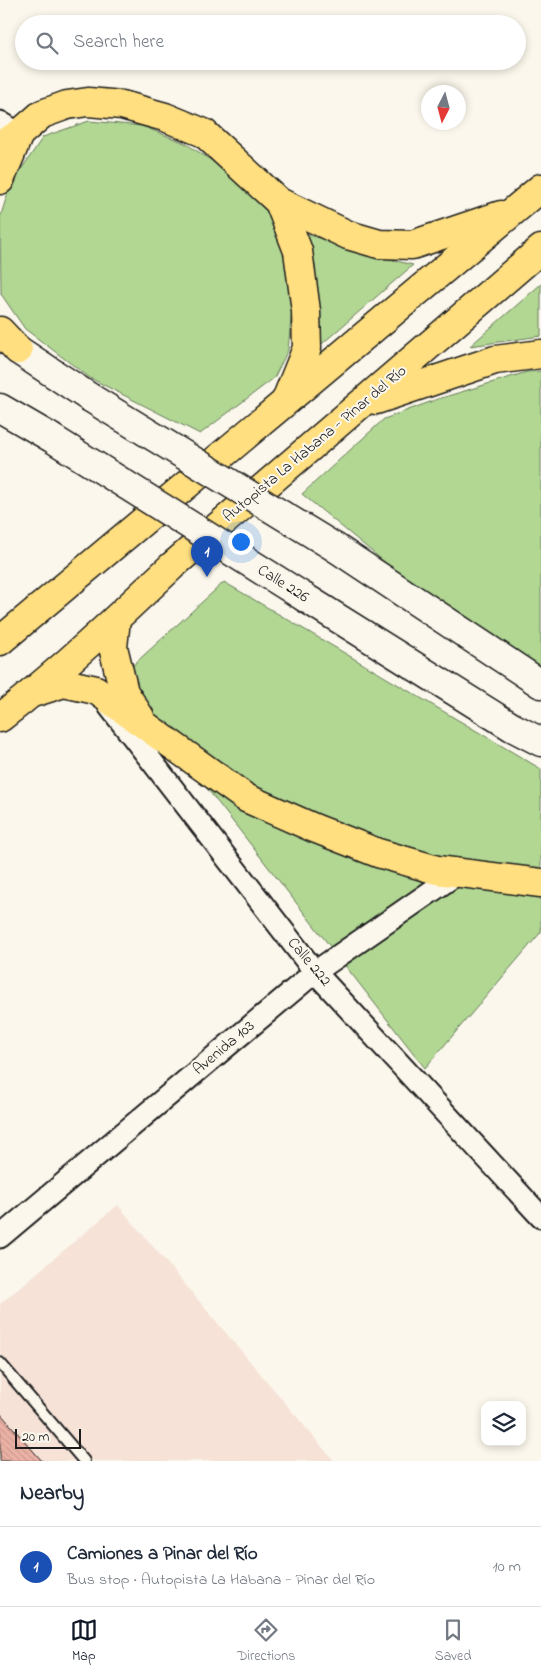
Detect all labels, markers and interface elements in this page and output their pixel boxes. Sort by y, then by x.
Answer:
search box [15,15,526,70]
icon: search [33,29,61,57]
text: Search here [73,29,164,56]
north arrow [421,85,466,130]
street label: Autopista La Habana - Pinar del Río [218,360,412,528]
your location [228,529,254,555]
pin: 1 [191,536,223,577]
street label: Calle 226 [253,559,313,609]
street label: Calle 222 [281,932,337,992]
street label: Avenida 103 [188,1015,260,1081]
map controls [481,1401,526,1446]
button: layers [481,1401,526,1446]
scale bar [15,1426,81,1449]
text: 20 m [22,1427,49,1448]
text: Nearby [20,1479,84,1509]
text: Camiones a Pinar del Río [67,1541,258,1568]
text: 1 [33,1555,39,1579]
text: 10 m [493,1555,521,1579]
text: Bus stop · Autopista La Habana - Pinar del Río [67,1568,375,1592]
tab: Map [70,1616,98,1667]
tab: Directions [237,1616,295,1667]
tab: Saved [435,1616,471,1667]

